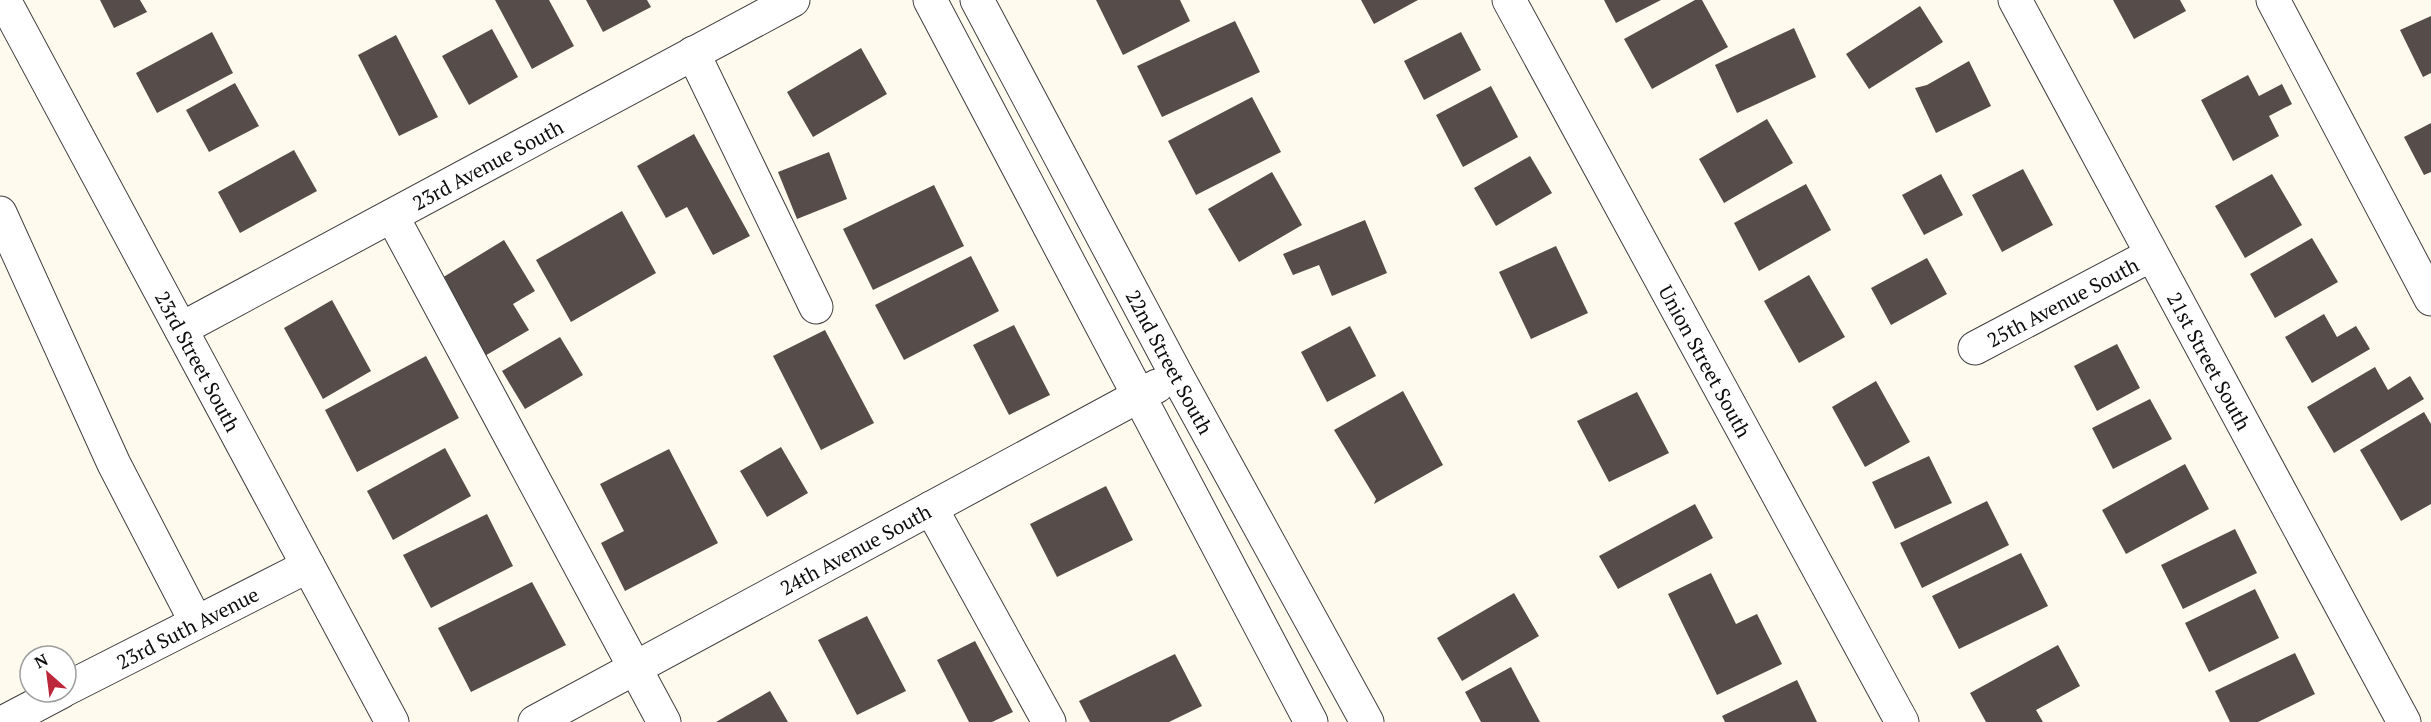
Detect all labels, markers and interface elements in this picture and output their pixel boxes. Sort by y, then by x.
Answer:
street label: 23rd Avenue South [407,113,568,216]
street label: 25th Avenue South [1982,250,2143,353]
street label: Union Street South [1653,280,1758,442]
street label: 22nd Street South [1120,285,1220,439]
street label: 23rd Street South [149,286,247,436]
street label: 21st Street South [2161,287,2258,435]
street label: 24th Avenue South [775,497,936,601]
street label: 23rd Suth Avenue [111,580,263,675]
north arrow [18,644,78,704]
text: N [30,648,51,673]

